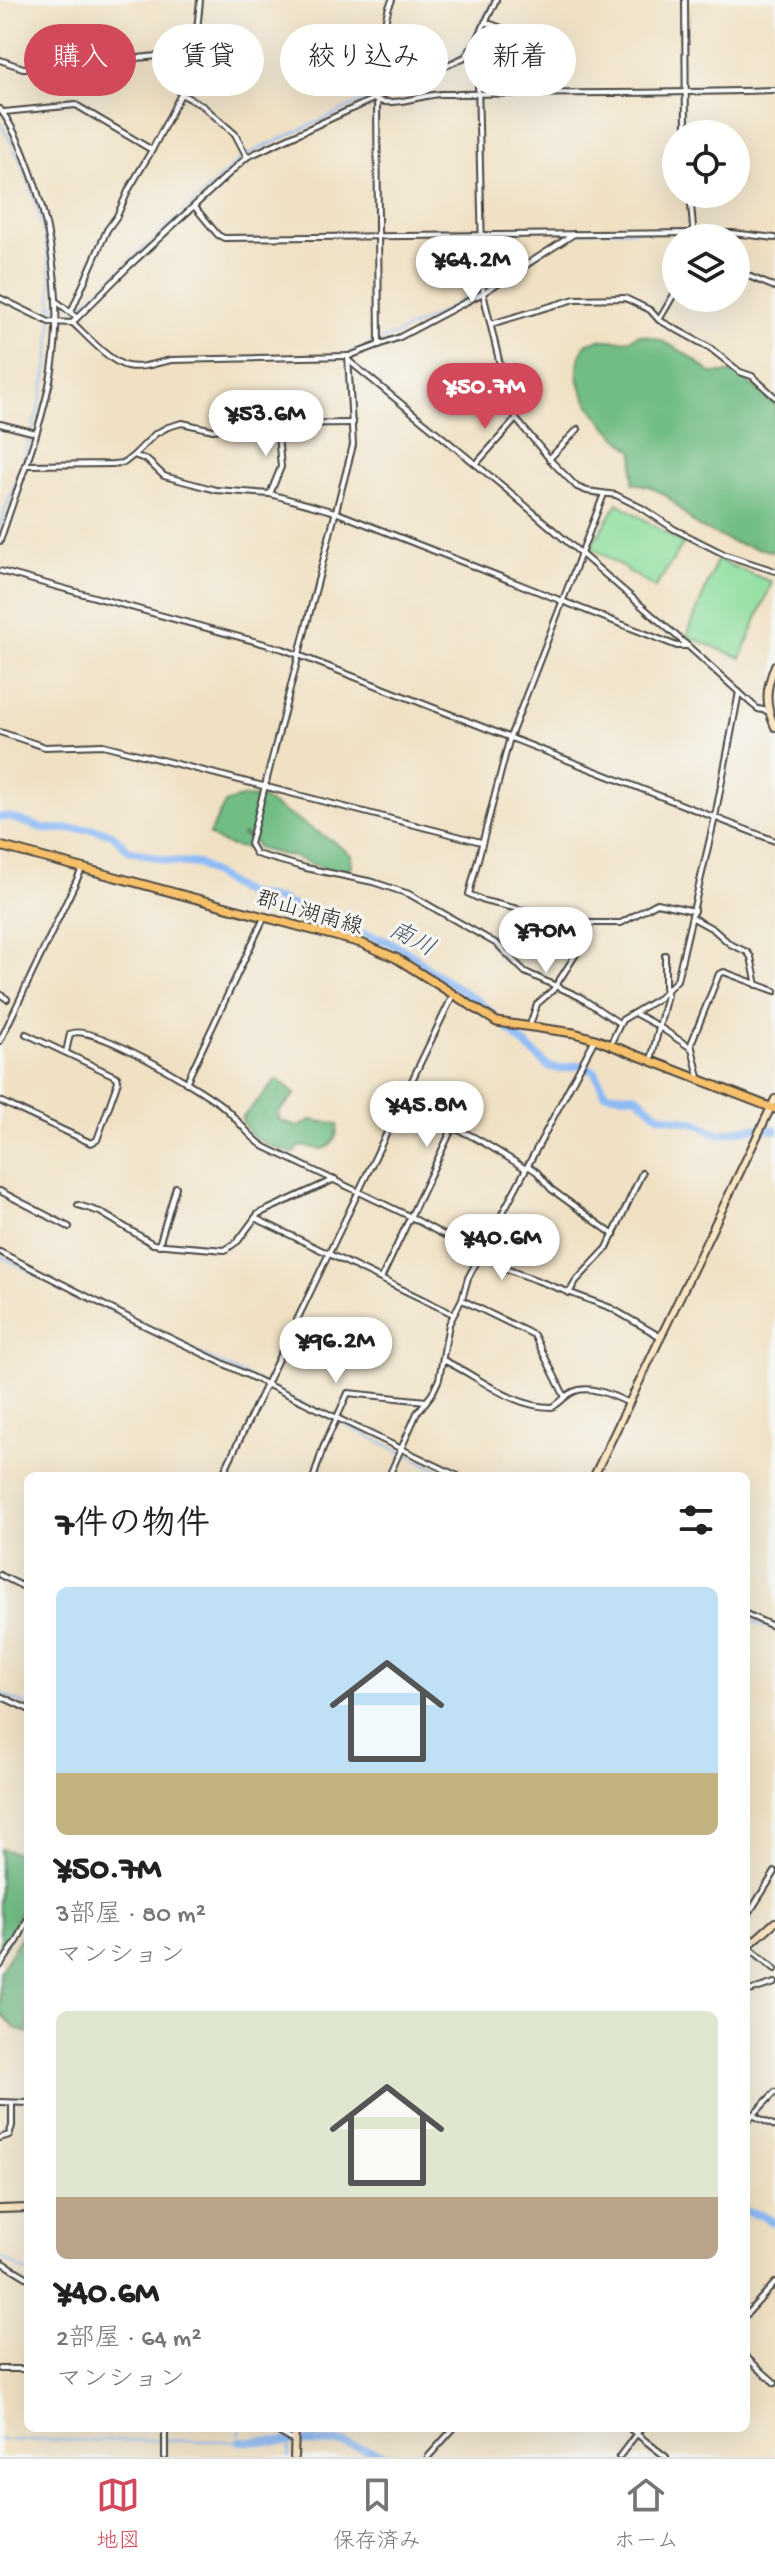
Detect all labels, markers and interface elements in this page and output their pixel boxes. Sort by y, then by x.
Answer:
chip: 購入 [24,24,136,96]
chip: 賃貸 [152,24,264,96]
chip: 絞り込み [280,24,448,96]
chip: 新着 [464,24,576,96]
map controls [662,120,750,312]
button: locate [662,120,750,208]
button: layers [662,224,750,312]
pin: ¥64.2M [407,236,537,304]
text: ¥64.2M [434,246,510,277]
pin: ¥50.7M [420,363,550,431]
text: ¥50.7M [445,373,525,404]
pin: ¥53.6M [201,390,331,458]
text: ¥53.6M [227,400,305,431]
street label: 郡山湖南線 [252,886,366,943]
pin: ¥70M [499,907,593,975]
water label: 南川 [383,916,440,965]
text: ¥70M [517,917,575,948]
pin: ¥45.8M [362,1081,492,1149]
text: ¥45.8M [388,1091,466,1122]
pin: ¥40.6M [437,1214,567,1282]
text: ¥40.6M [463,1224,541,1255]
pin: ¥96.2M [271,1317,401,1385]
text: ¥96.2M [297,1327,375,1358]
icon: filters [674,1498,718,1542]
text: 7件の物件 [56,1507,210,1547]
icon: home [315,1639,459,1783]
text: ¥50.7M [56,1851,161,1891]
text: 3部屋 · 80 m² [56,1901,206,1932]
text: マンション [56,1942,185,1973]
icon: home [315,2063,459,2207]
text: ¥40.6M [56,2275,159,2315]
text: 2部屋 · 64 m² [56,2325,202,2356]
text: マンション [56,2366,185,2397]
tab: 地図 [96,2473,140,2556]
tab: 保存済み [333,2473,421,2556]
tab: ホーム [614,2473,679,2556]

